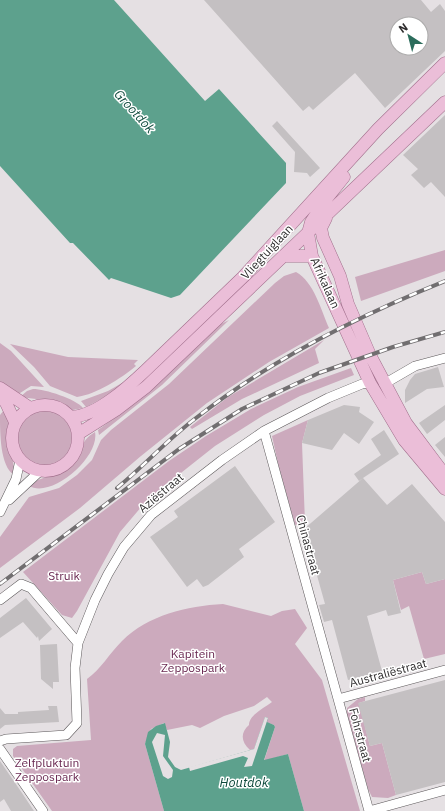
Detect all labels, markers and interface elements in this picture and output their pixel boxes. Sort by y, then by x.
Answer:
north arrow [389,16,429,56]
text: N [396,20,410,36]
water label: Grootdok [111,86,159,137]
street label: Vliegtuiglaan [237,221,296,282]
street label: Afrikalaan [308,255,343,311]
street label: Aziëstraat [135,469,186,516]
street label: Chinastraat [293,513,324,577]
park label: Struik [48,568,81,583]
park label: Kapitein Zeppospark [161,646,226,675]
street label: Australiëstraat [348,655,428,690]
street label: Fohrstraat [346,706,375,764]
park label: Zelfpluktuin Zeppospark [15,755,80,784]
water label: Houtdok [220,774,269,791]

